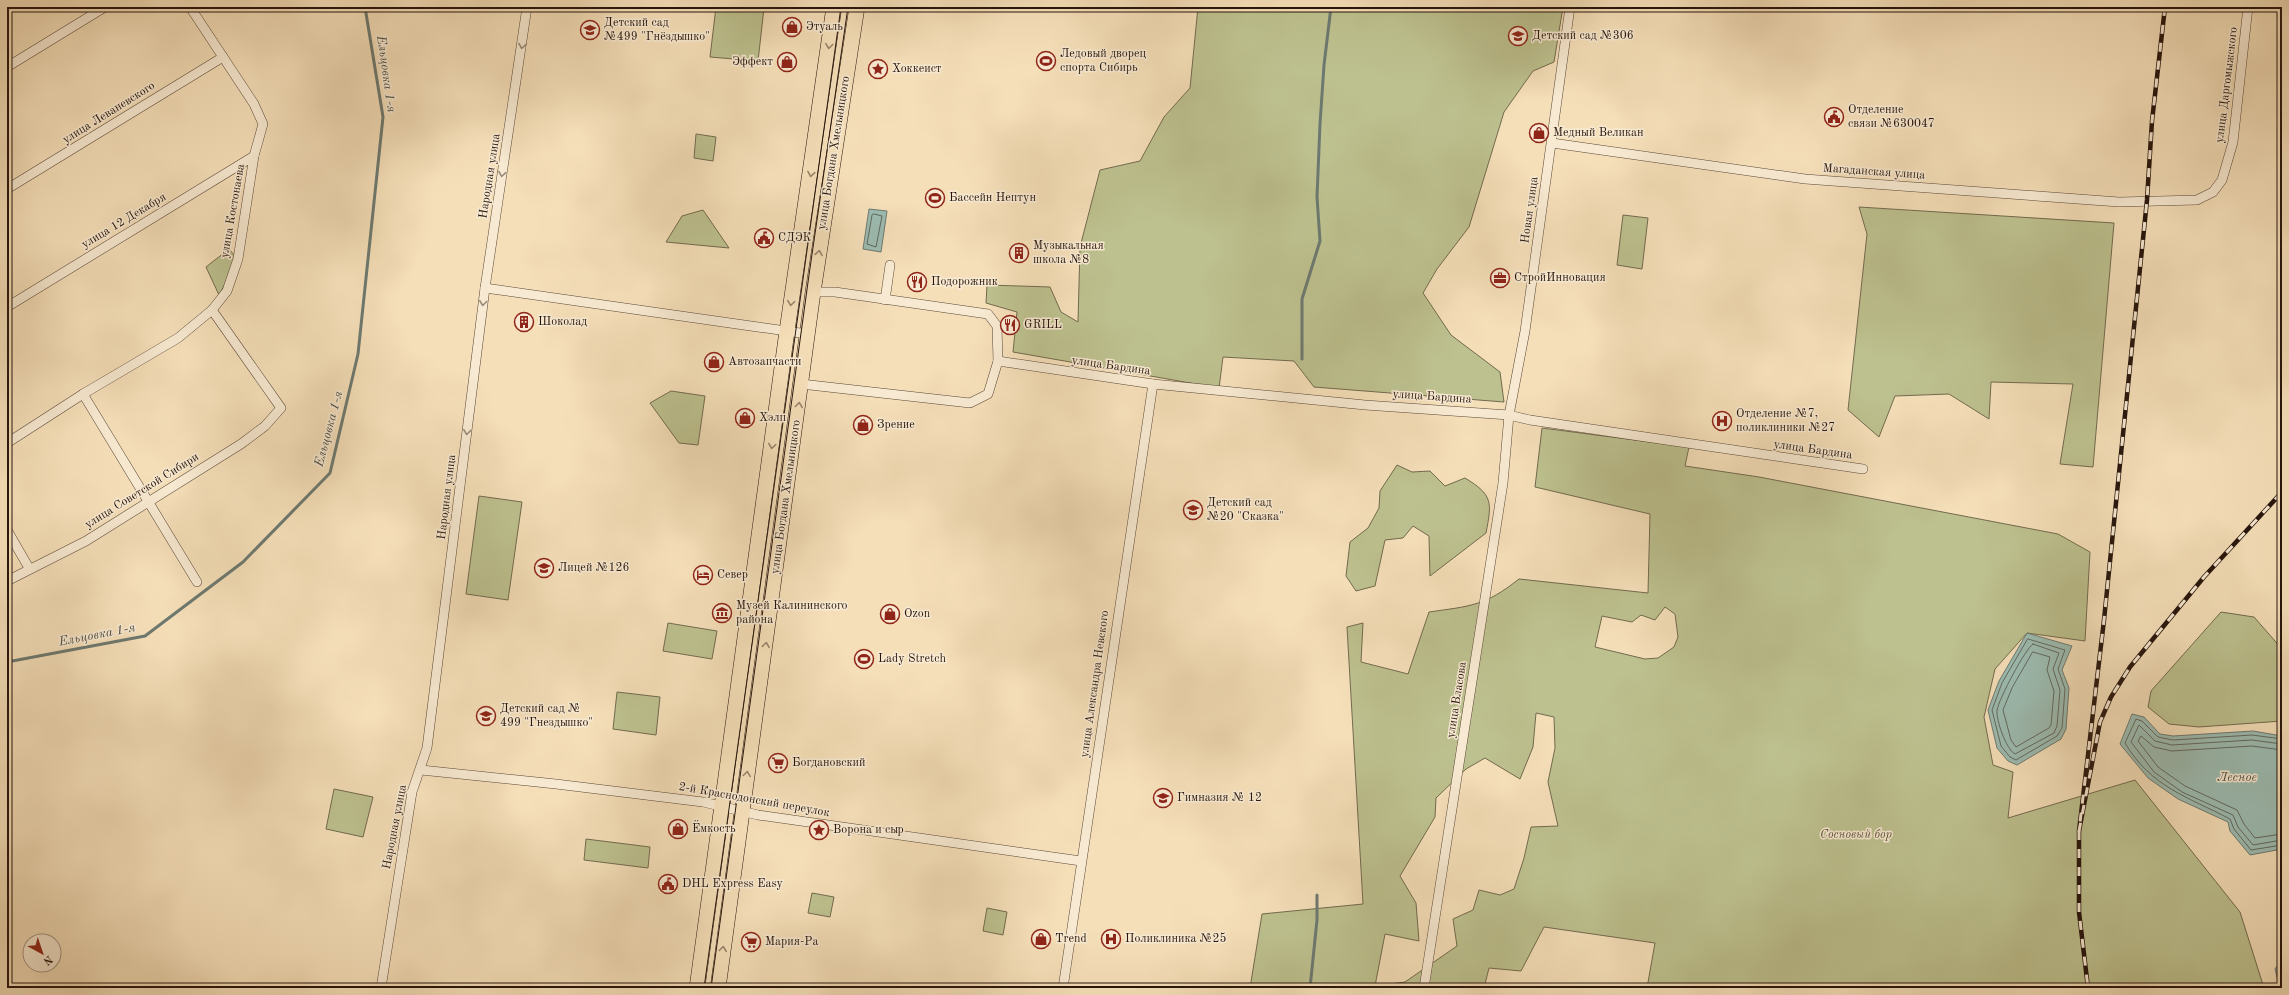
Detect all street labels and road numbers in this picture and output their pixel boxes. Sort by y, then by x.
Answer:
street label: улица Даргомыжского [2214,26,2240,144]
street label: улица Богдана Хмельницкого [816,75,852,231]
street label: улица Леваневского [61,80,157,146]
street label: Народная улица [477,133,503,219]
street label: Магаданская улица [1822,162,1926,182]
street label: улица Костонаева [219,163,247,259]
street label: Новая улица [1519,176,1541,244]
street label: улица 12 Декабря [80,191,168,251]
street label: улица Бардина [1071,355,1151,377]
street label: улица Бардина [1392,388,1472,406]
street label: улица Богдана Хмельницкого [769,419,803,575]
street label: улица Бардина [1773,439,1853,461]
street label: улица Советской Сибири [83,451,201,531]
street label: Народная улица [436,454,458,540]
street label: улица Александра Невского [1079,610,1111,758]
street label: улица Власова [1445,661,1469,739]
street label: 2-й Краснодонский переулок [678,781,830,819]
street label: Народная улица [381,784,409,870]

